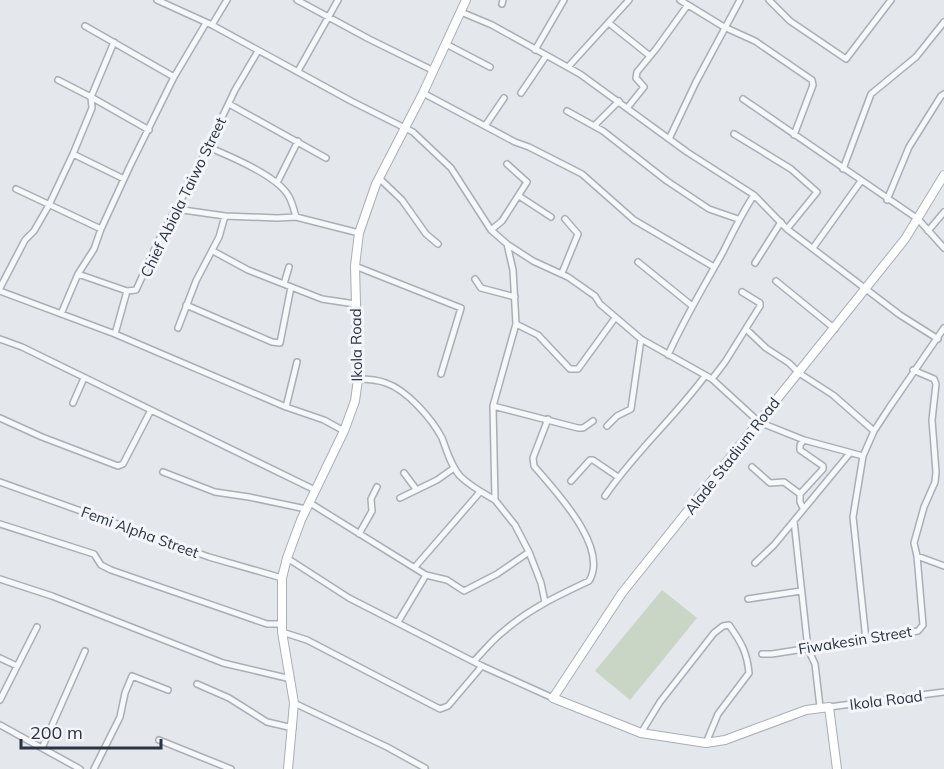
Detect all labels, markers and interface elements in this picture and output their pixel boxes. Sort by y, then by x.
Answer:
street label: Chief Abiola Taiwo Street [136,114,230,280]
street label: Ikola Road [346,308,366,382]
street label: Alade Stadium Road [680,394,784,518]
street label: Femi Alpha Street [79,502,201,562]
street label: Fiwakesin Street [797,622,913,658]
street label: Ikola Road [848,686,924,714]
scale bar [21,712,160,750]
text: 200 m [30,721,83,744]

